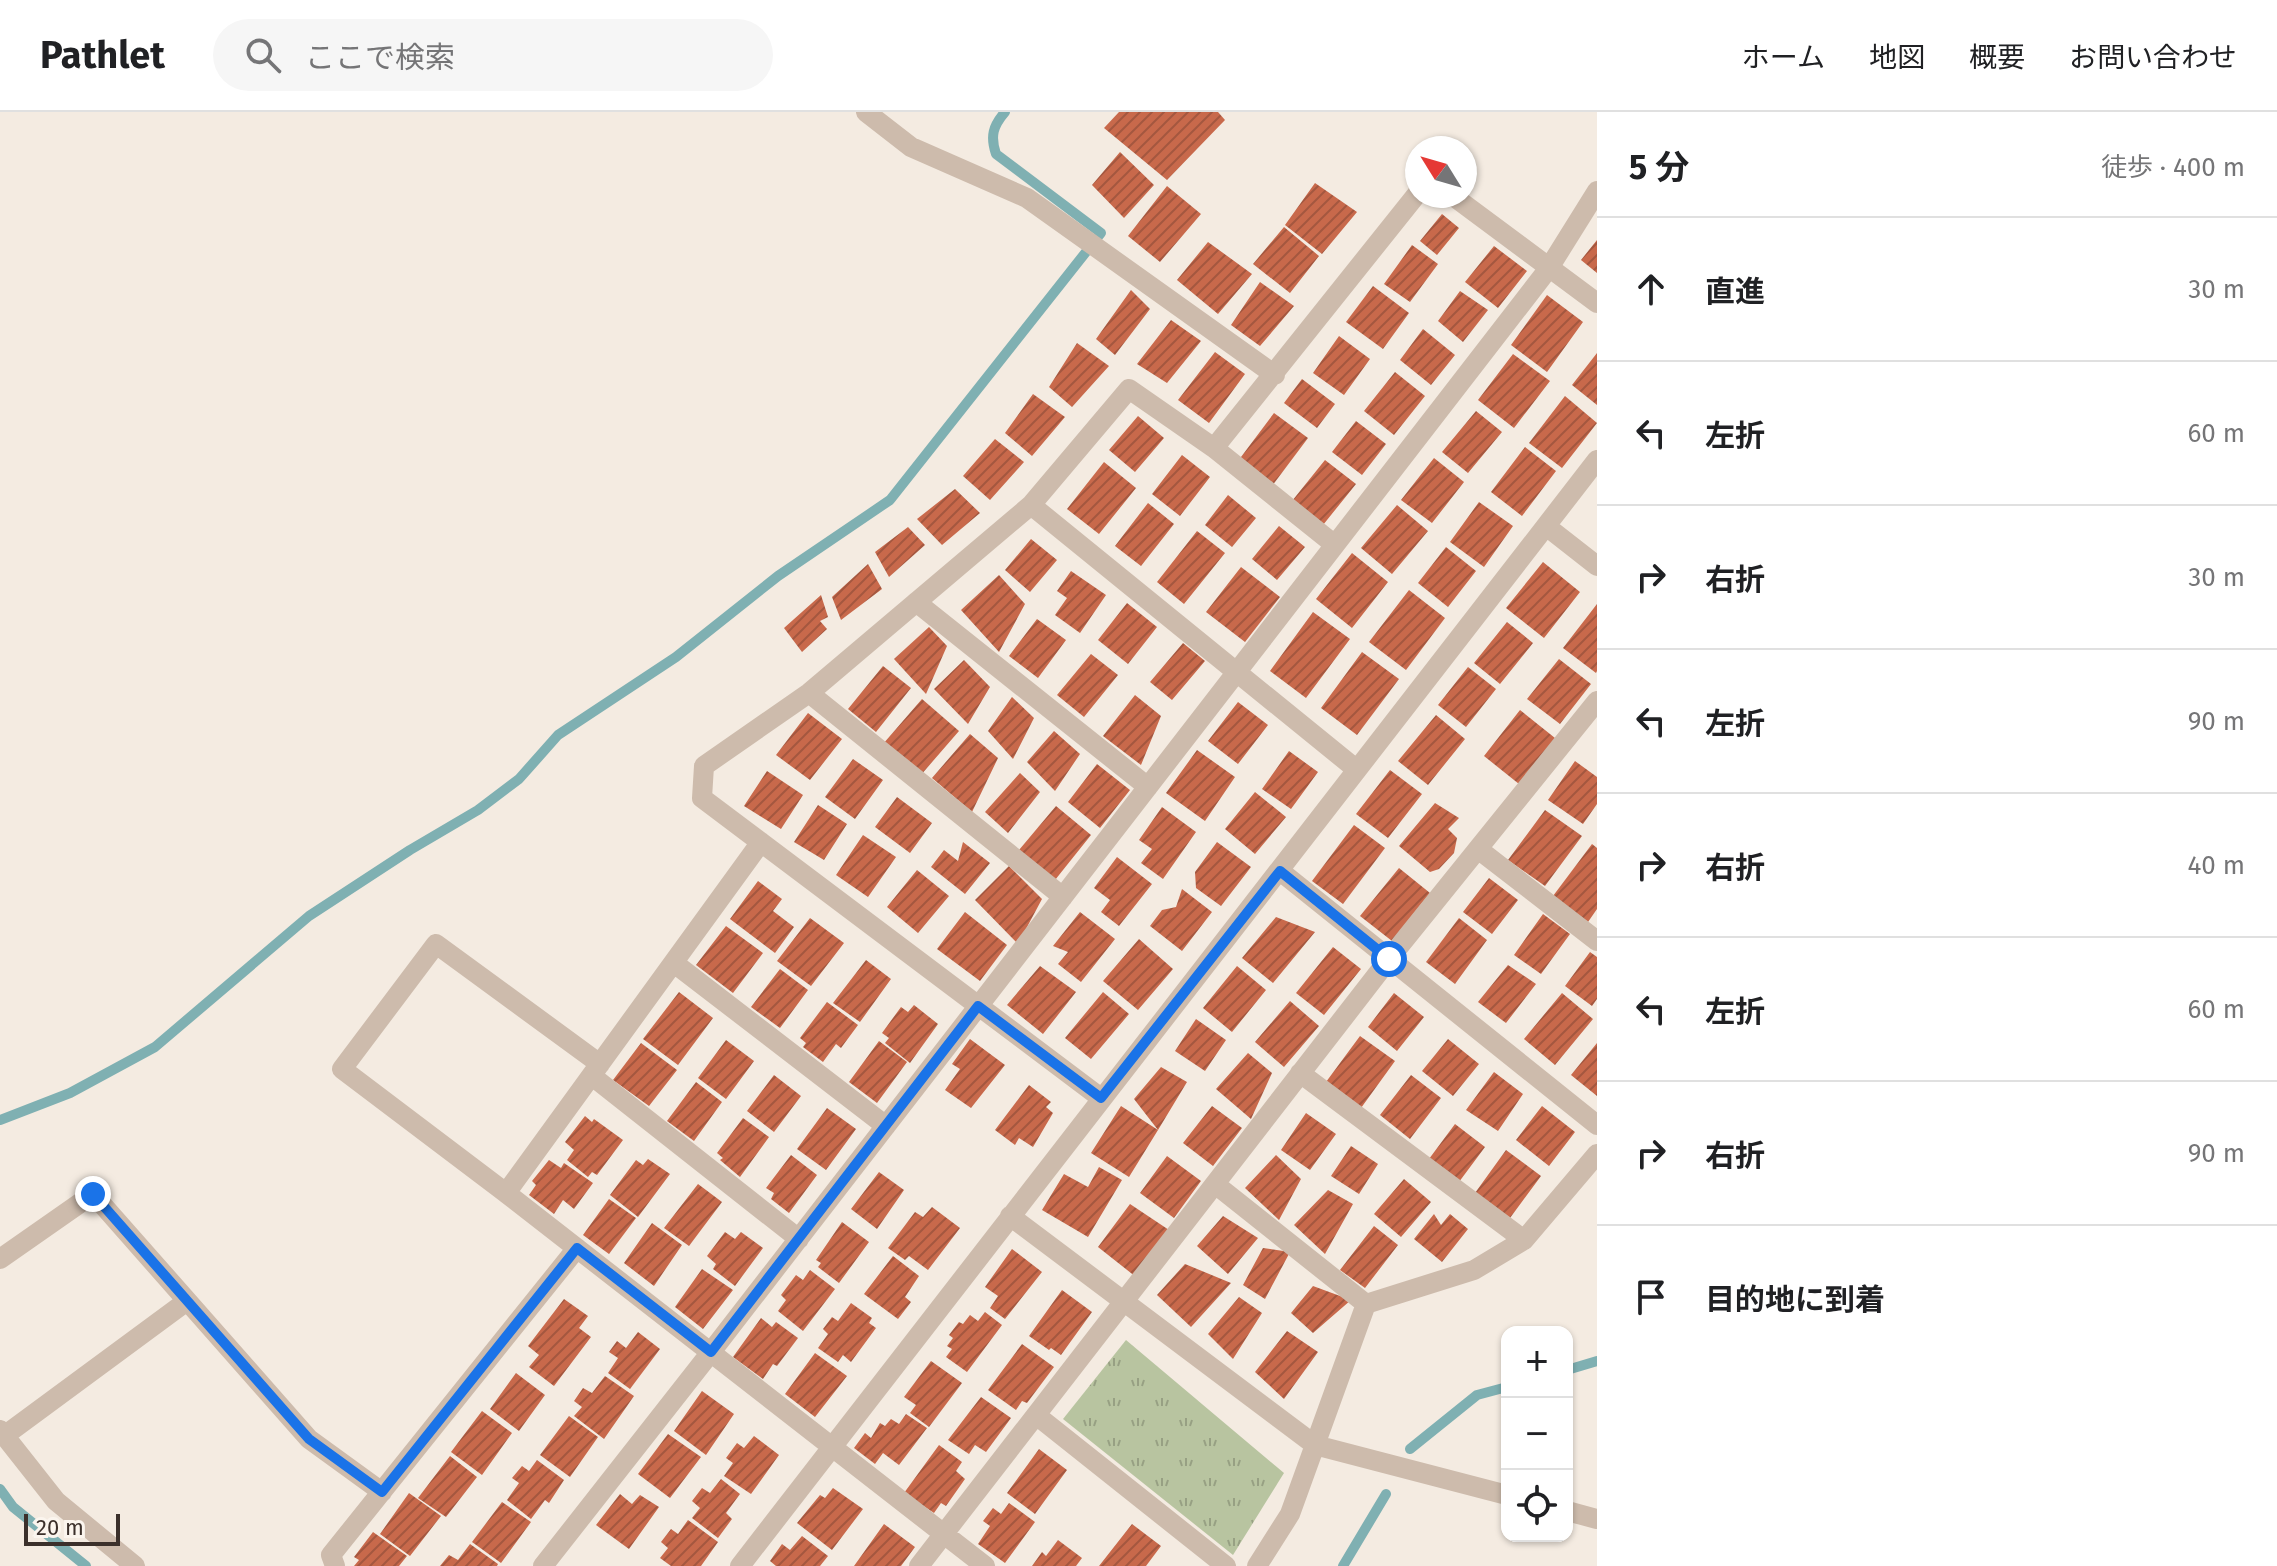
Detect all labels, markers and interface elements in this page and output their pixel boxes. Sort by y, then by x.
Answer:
search box [213,19,773,91]
text: Pathlet [40,32,165,78]
icon: search [241,33,285,77]
text: ここで検索 [305,40,455,76]
text: ホーム [1742,41,1825,74]
text: 地図 [1869,41,1925,74]
text: 概要 [1969,41,2025,74]
text: お問い合わせ [2069,41,2237,74]
north arrow [1405,136,1477,208]
text: 5 分 [1629,147,1689,188]
text: 徒歩 · 400 m [2101,152,2245,183]
icon: ahead [1629,267,1673,311]
text: 直進 [1705,274,1765,310]
text: 30 m [2188,274,2245,305]
icon: left [1629,411,1673,455]
text: 左折 [1705,418,1765,454]
text: 60 m [2187,418,2245,449]
icon: right [1629,555,1673,599]
text: 右折 [1705,562,1765,598]
text: 30 m [2188,562,2245,593]
icon: left [1629,699,1673,743]
text: 左折 [1705,706,1765,742]
text: 90 m [2188,706,2245,737]
icon: right [1629,843,1673,887]
text: 右折 [1705,850,1765,886]
text: 40 m [2187,850,2245,881]
route start [1371,941,1407,977]
icon: left [1629,987,1673,1031]
text: 左折 [1705,994,1765,1030]
text: 60 m [2187,994,2245,1025]
icon: right [1629,1131,1673,1175]
text: 右折 [1705,1138,1765,1174]
text: 90 m [2188,1138,2245,1169]
route end [75,1176,111,1212]
icon: arrive [1629,1275,1673,1319]
text: 目的地に到着 [1705,1282,1885,1318]
map controls [1501,1326,1573,1542]
button: + [1501,1326,1573,1398]
button: − [1501,1398,1573,1470]
button: locate [1501,1470,1573,1542]
scale bar [24,1510,120,1546]
text: 20 m [36,1514,84,1541]

